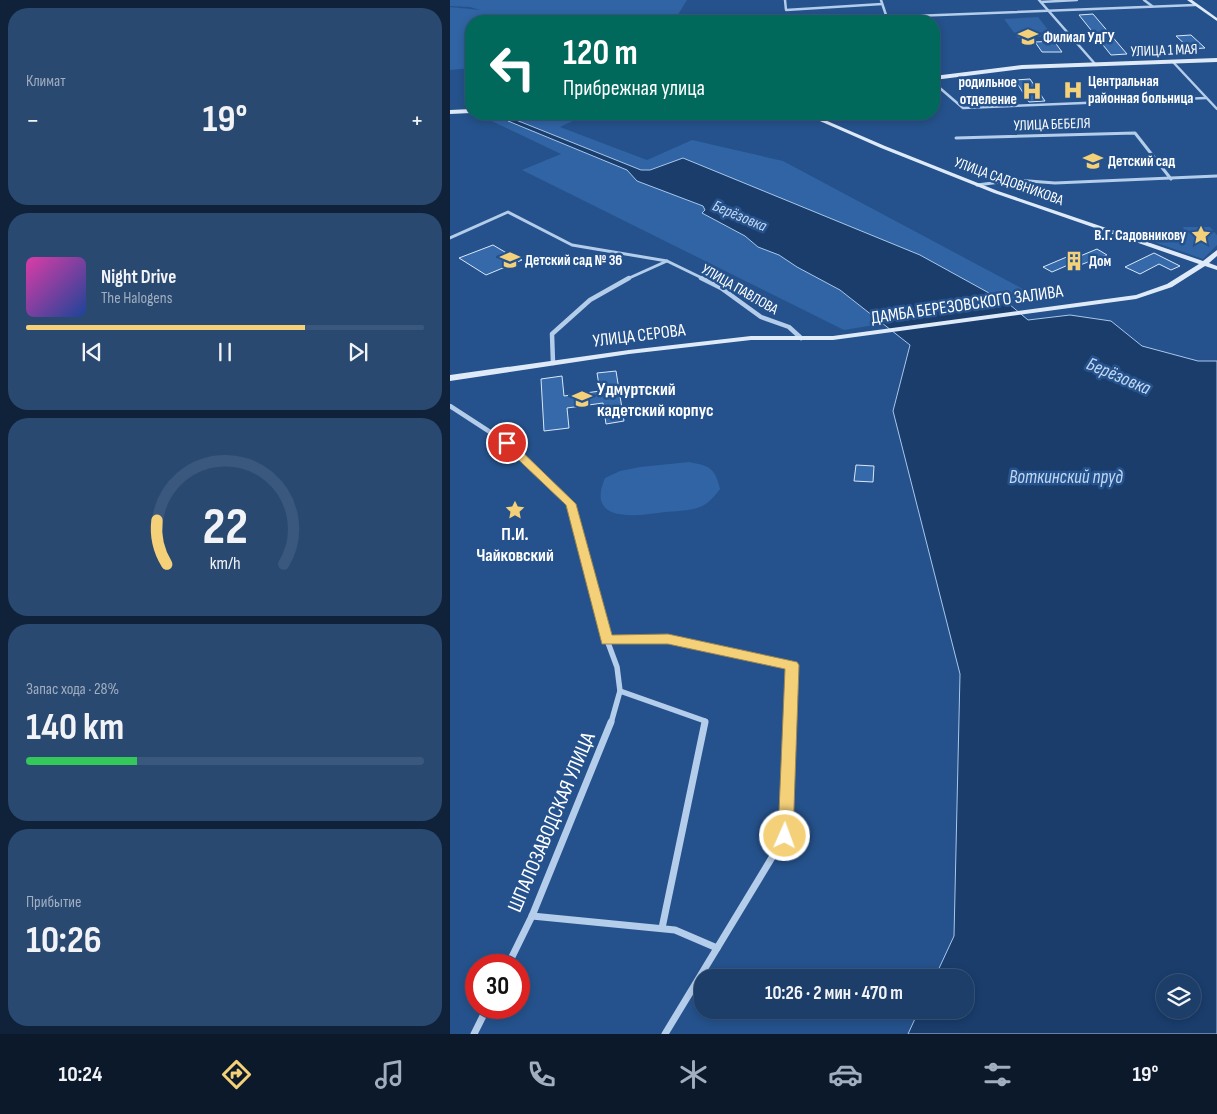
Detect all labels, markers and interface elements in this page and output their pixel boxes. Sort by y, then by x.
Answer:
school or university icon: Филиал УдГУ [1017,26,1039,48]
place label: Филиал УдГУ [1043,28,1115,47]
text: 120 m [563,32,638,75]
icon: left [480,35,545,100]
street label: УЛИЦА 1 МАЯ [1130,40,1198,61]
text: Климат [26,72,66,91]
place label: Центральная районная больница [1088,72,1193,108]
place label: родильное отделение [959,73,1017,109]
text: Прибрежная улица [563,75,705,102]
hospital icon: Центральная районная больница [1062,79,1084,101]
hospital icon: родильное отделение [1021,80,1043,102]
text: 19° [203,97,247,142]
text: − [26,104,40,137]
text: + [410,104,424,137]
street label: УЛИЦА БЕБЕЛЯ [1013,114,1091,135]
school or university icon: Детский сад [1082,150,1104,172]
place label: Детский сад [1108,152,1175,171]
street label: УЛИЦА САДОВНИКОВА [952,153,1067,210]
water label: Берёзовка [710,197,770,236]
place icon: В.Г. Садовникову [1190,224,1212,246]
place label: В.Г. Садовникову [1094,226,1187,245]
school or university icon: Детский сад № 36 [499,249,521,271]
building icon: Дом [1063,250,1085,272]
place label: Детский сад № 36 [525,251,622,270]
place label: Дом [1089,252,1112,271]
street label: УЛИЦА ПАВЛОВА [698,260,782,319]
text: Night Drive [101,266,176,289]
street label: ДАМБА БЕРЕЗОВСКОГО ЗАЛИВА [870,281,1065,328]
text: The Halogens [101,289,172,308]
street label: УЛИЦА СЕРОВА [592,319,687,352]
icon: previous [78,338,106,366]
icon: pause [211,338,239,366]
icon: next [344,338,372,366]
water label: Берёзовка [1083,353,1154,400]
place label: Удмуртский кадетский корпус [597,379,714,421]
school or university icon: Удмуртский кадетский корпус [571,388,593,410]
pin [486,422,528,464]
icon: arrive [493,429,521,457]
water label: Воткинский пруд [1009,466,1123,489]
text: 22 [202,496,248,559]
place icon: П.И. Чайковский [504,499,526,521]
place label: П.И. Чайковский [476,524,554,566]
text: km/h [210,553,240,574]
text: Запас хода · 28% [26,680,119,699]
text: 140 km [26,705,124,750]
street label: ШПАЛОЗАВОДСКАЯ УЛИЦА [502,728,601,916]
position arrow [758,809,810,861]
text: Прибытие [26,893,81,912]
text: 10:26 [26,918,102,963]
speed limit sign: 30 [465,954,530,1019]
map controls [1156,974,1201,1019]
button: layers [1156,974,1201,1019]
text: 10:26 · 2 мин · 470 m [765,982,903,1005]
icon: directions [219,1057,254,1092]
icon: music [372,1057,407,1092]
icon: phone [524,1057,559,1092]
icon: climate [676,1057,711,1092]
icon: car [828,1057,863,1092]
icon: filters [980,1057,1015,1092]
text: 10:24 [59,1061,102,1088]
text: 19° [1132,1061,1158,1088]

